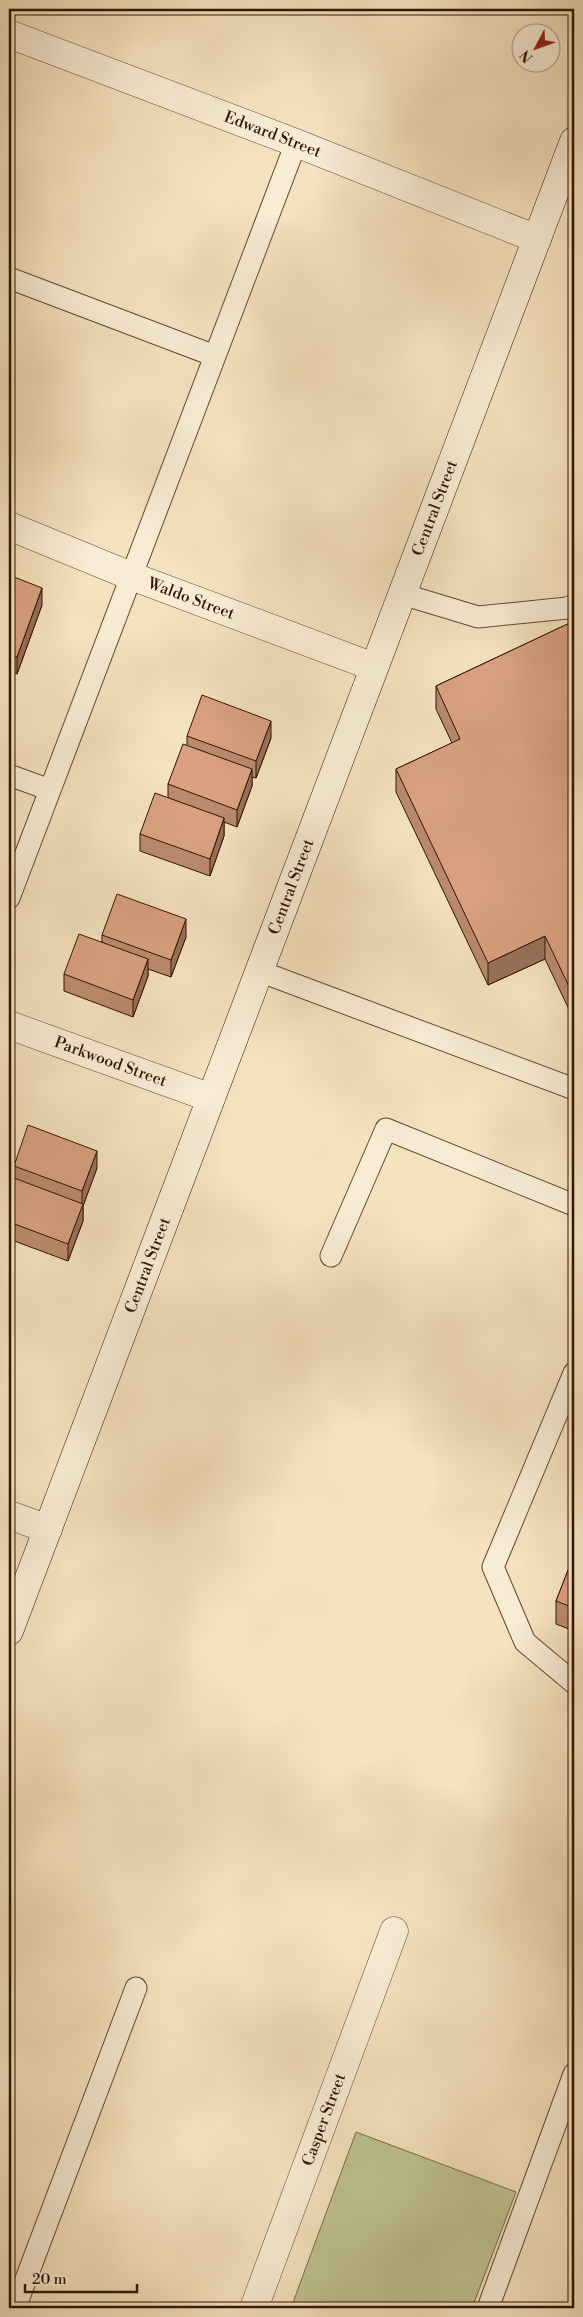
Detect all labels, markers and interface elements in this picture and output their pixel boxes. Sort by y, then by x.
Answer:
north arrow [510,22,560,72]
text: N [517,46,537,66]
street label: Edward Street [221,107,324,162]
street label: Central Street [408,457,462,559]
street label: Waldo Street [144,573,238,624]
street label: Central Street [264,836,319,937]
street label: Parkwood Street [52,1032,170,1091]
street label: Central Street [120,1214,175,1316]
street label: Casper Street [298,2070,350,2169]
scale bar [25,2262,138,2294]
text: 20 m [32,2270,67,2289]

